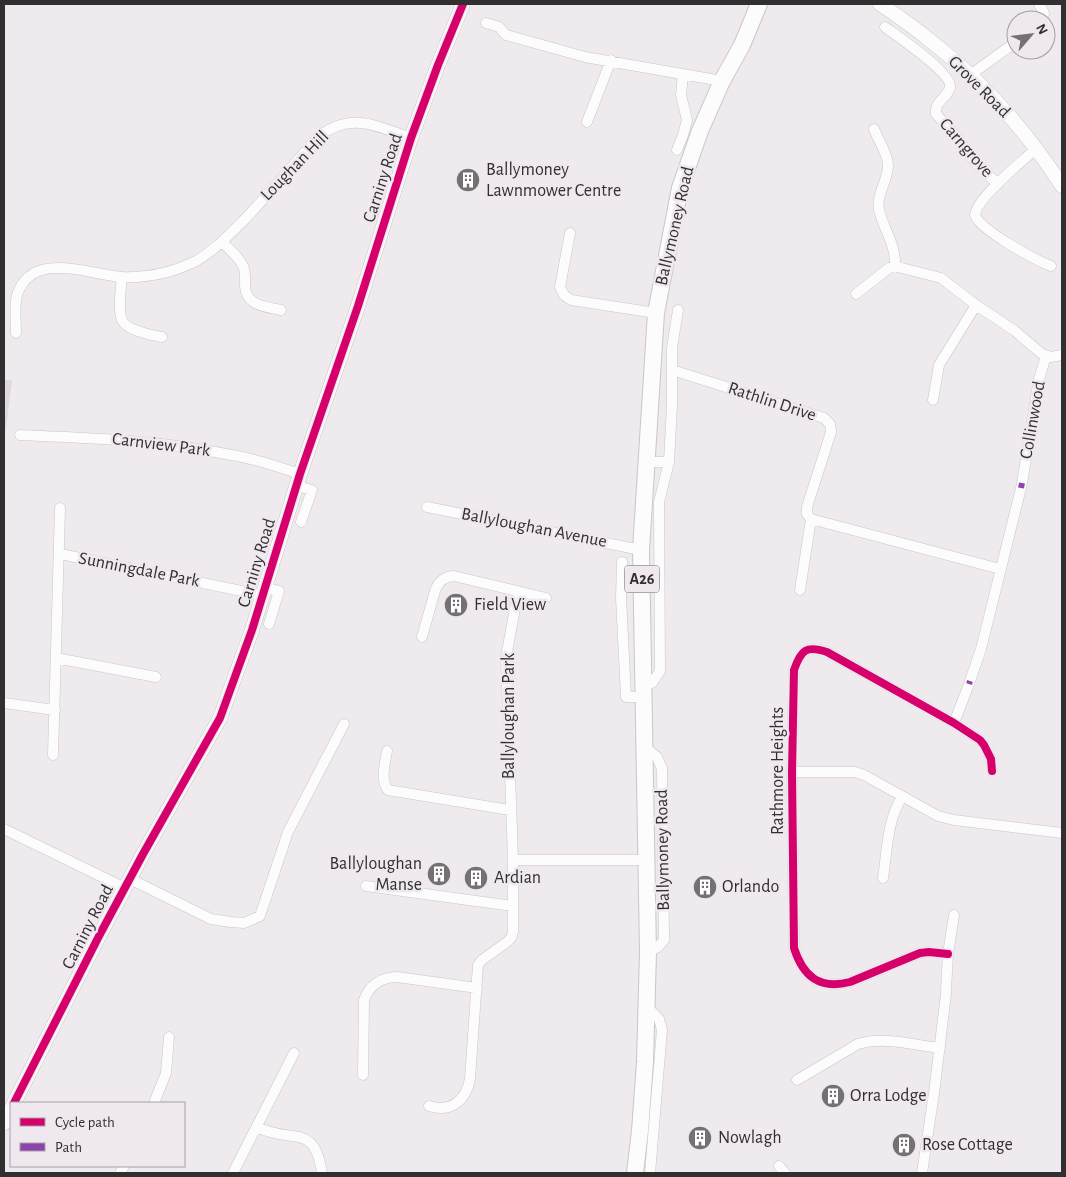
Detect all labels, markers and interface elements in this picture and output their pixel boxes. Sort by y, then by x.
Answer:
north arrow [1006,10,1056,60]
text: N [1033,22,1050,37]
street label: Grove Road [945,53,1013,121]
street label: Carngrove [936,115,996,181]
street label: Loughan Hill [257,128,333,204]
street label: Carniny Road [360,131,406,225]
place label: Ballymoney Lawnmower Centre [486,161,621,200]
street label: Ballymoney Road [653,165,697,287]
building icon: Ballymoney Lawnmower Centre [455,167,481,193]
street label: Rathlin Drive [726,379,818,425]
street label: Collinwood [1017,380,1049,460]
street label: Carnview Park [111,430,212,460]
street label: Ballyloughan Avenue [460,505,608,551]
street label: Carniny Road [235,516,279,610]
street label: Sunningdale Park [77,549,202,591]
road number: A26 [624,566,660,592]
building icon: Field View [443,592,469,618]
place label: Field View [474,596,546,614]
street label: Ballyloughan Park [500,652,518,779]
street label: Rathmore Heights [769,707,787,835]
street label: Ballymoney Road [653,789,673,911]
place label: Ballyloughan Manse [329,855,422,894]
building icon: Ballyloughan Manse [426,861,452,887]
building icon: Ardian [463,865,489,891]
place label: Ardian [494,869,541,887]
building icon: Orlando [692,874,718,900]
place label: Orlando [722,878,779,896]
street label: Carniny Road [59,882,117,972]
building icon: Orra Lodge [820,1083,846,1109]
place label: Orra Lodge [850,1087,927,1105]
legend [10,1102,185,1167]
text: Cycle path [55,1115,115,1130]
building icon: Nowlagh [687,1125,713,1151]
place label: Nowlagh [718,1129,782,1147]
building icon: Rose Cottage [891,1132,917,1158]
place label: Rose Cottage [922,1136,1013,1154]
text: Path [55,1140,82,1155]

